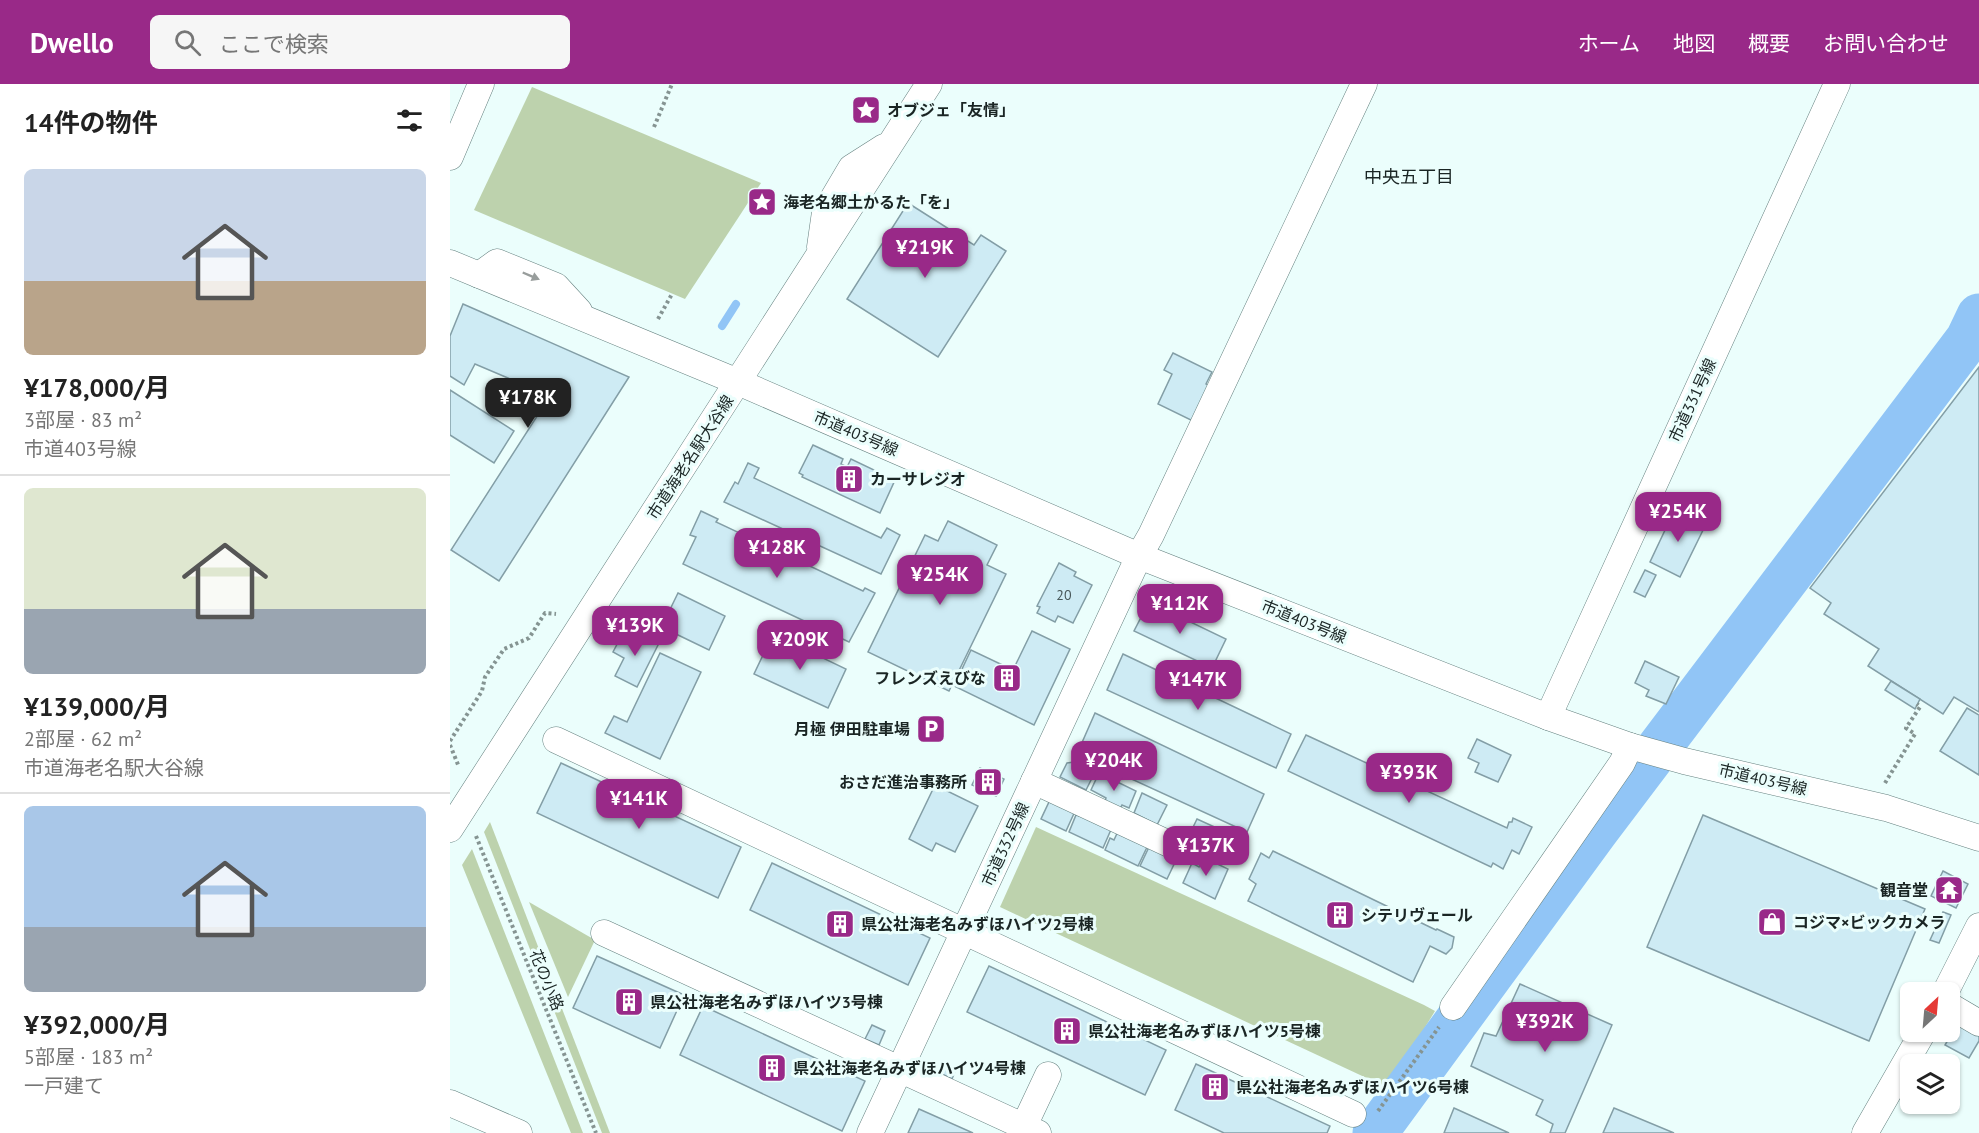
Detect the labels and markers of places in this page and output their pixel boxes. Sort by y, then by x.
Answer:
place icon: オブジェ「友情」 [850,94,882,126]
place label: オブジェ「友情」 [887,100,1015,120]
place icon: 海老名郷土かるた「を」 [746,186,778,218]
place label: 海老名郷土かるた「を」 [783,192,959,212]
pin: ¥219K [883,228,967,279]
pin: ¥178K [486,378,570,429]
building icon: カーサレジオ [833,463,865,495]
place label: カーサレジオ [870,469,966,489]
pin: ¥254K [1636,492,1720,543]
pin: ¥128K [735,528,819,579]
pin: ¥254K [898,555,982,606]
pin: ¥112K [1138,584,1222,635]
pin: ¥139K [593,606,677,657]
pin: ¥209K [758,620,842,671]
pin: ¥147K [1156,660,1240,711]
building icon: フレンズえびな [991,662,1023,694]
place label: フレンズえびな [874,668,986,688]
parking icon: 月極 伊田駐車場 [915,713,947,745]
place label: 月極 伊田駐車場 [794,719,910,739]
pin: ¥204K [1072,741,1156,792]
pin: ¥393K [1367,753,1451,804]
building icon: おさだ進治事務所 [972,766,1004,798]
place label: おさだ進治事務所 [839,772,967,792]
pin: ¥141K [597,779,681,830]
pin: ¥137K [1164,826,1248,877]
temple icon: 観音堂 [1933,874,1965,906]
place label: 観音堂 [1880,880,1928,900]
building icon: シテリヴェール [1324,899,1356,931]
place label: シテリヴェール [1361,905,1473,925]
shop icon: コジマ×ビックカメラ [1756,906,1788,938]
building icon: 県公社海老名みずほハイツ2号棟 [824,908,856,940]
place label: コジマ×ビックカメラ [1793,912,1945,932]
place label: 県公社海老名みずほハイツ2号棟 [861,914,1094,934]
building icon: 県公社海老名みずほハイツ3号棟 [613,986,645,1018]
place label: 県公社海老名みずほハイツ3号棟 [650,992,883,1012]
pin: ¥392K [1503,1002,1587,1053]
building icon: 県公社海老名みずほハイツ5号棟 [1051,1015,1083,1047]
place label: 県公社海老名みずほハイツ5号棟 [1088,1021,1321,1041]
building icon: 県公社海老名みずほハイツ4号棟 [756,1052,788,1084]
place label: 県公社海老名みずほハイツ4号棟 [793,1058,1026,1078]
building icon: 県公社海老名みずほハイツ6号棟 [1199,1071,1231,1103]
place label: 県公社海老名みずほハイツ6号棟 [1236,1077,1469,1097]

